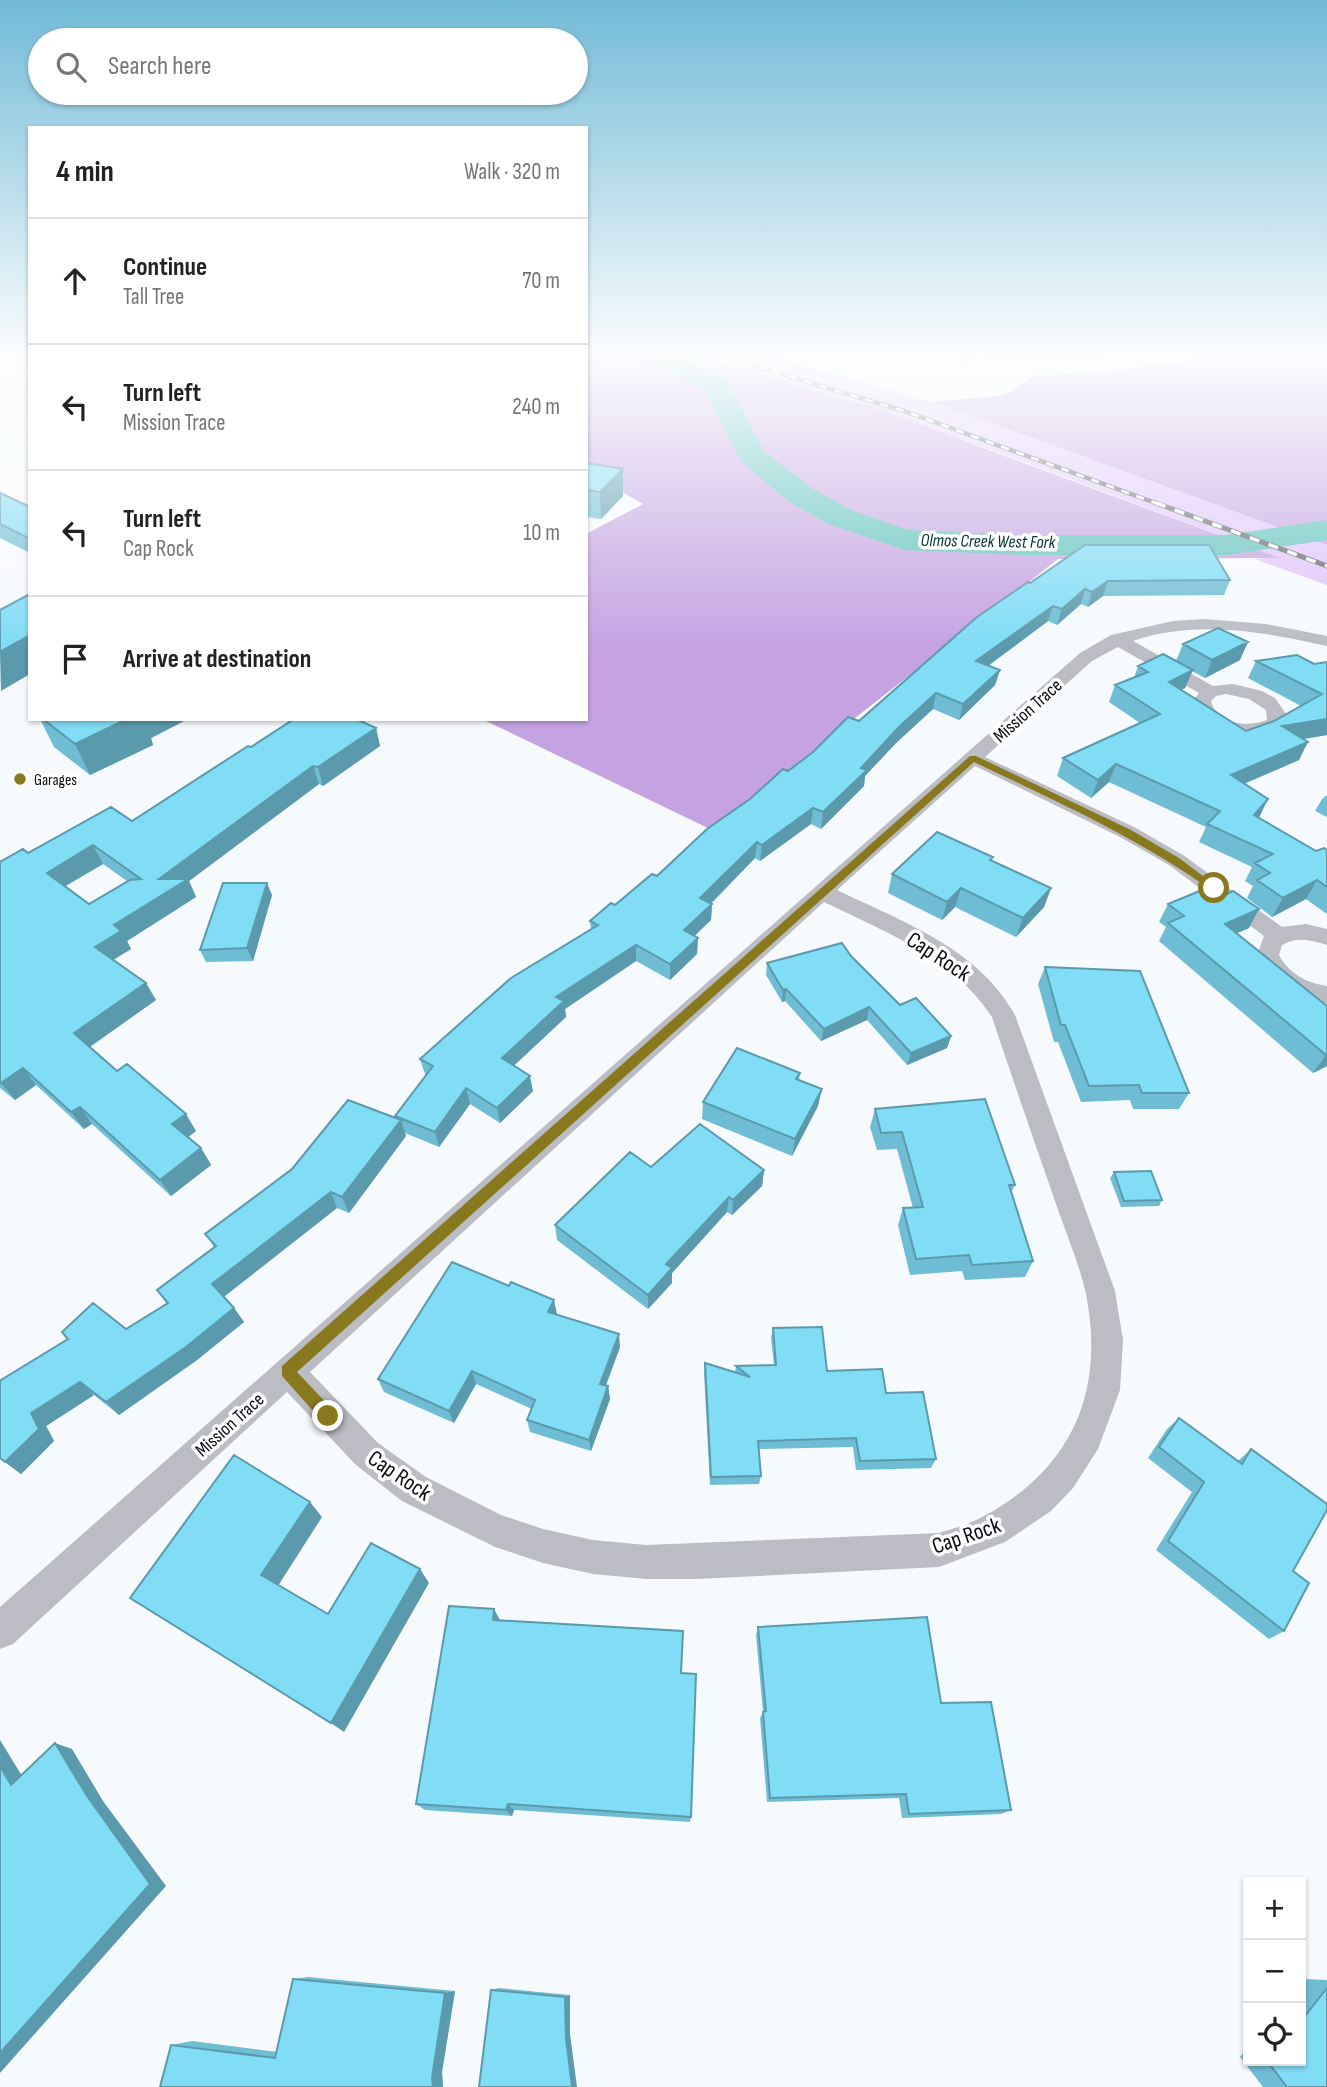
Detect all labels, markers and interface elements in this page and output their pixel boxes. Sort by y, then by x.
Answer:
search box [28,28,588,105]
icon: search [52,48,90,86]
text: Search here [108,51,211,82]
text: 4 min [56,154,114,190]
text: Walk · 320 m [464,158,560,186]
text: Continue [123,252,207,283]
icon: ahead [56,262,94,300]
text: 70 m [522,267,560,295]
text: Tall Tree [123,283,184,311]
text: Turn left [123,378,201,409]
icon: left [56,388,94,426]
text: 240 m [512,393,560,421]
text: Mission Trace [123,409,226,437]
text: Turn left [123,504,201,535]
icon: left [56,514,94,552]
text: 10 m [523,519,560,547]
water label: Olmos Creek West Fork [920,530,1057,553]
text: Cap Rock [123,535,194,563]
icon: arrive [56,640,94,678]
text: Arrive at destination [123,644,311,675]
street label: Mission Trace [989,674,1067,748]
marker: Garages [12,771,28,787]
place label: Garages [34,771,77,790]
route start [1198,872,1229,903]
street label: Cap Rock [901,926,976,988]
street label: Mission Trace [191,1388,269,1462]
route end [312,1400,343,1431]
street label: Cap Rock [362,1444,437,1507]
street label: Cap Rock [928,1511,1004,1561]
map controls [1243,1877,1306,2066]
button: + [1243,1877,1306,1940]
button: − [1243,1940,1306,2003]
button: locate [1243,2003,1306,2066]

